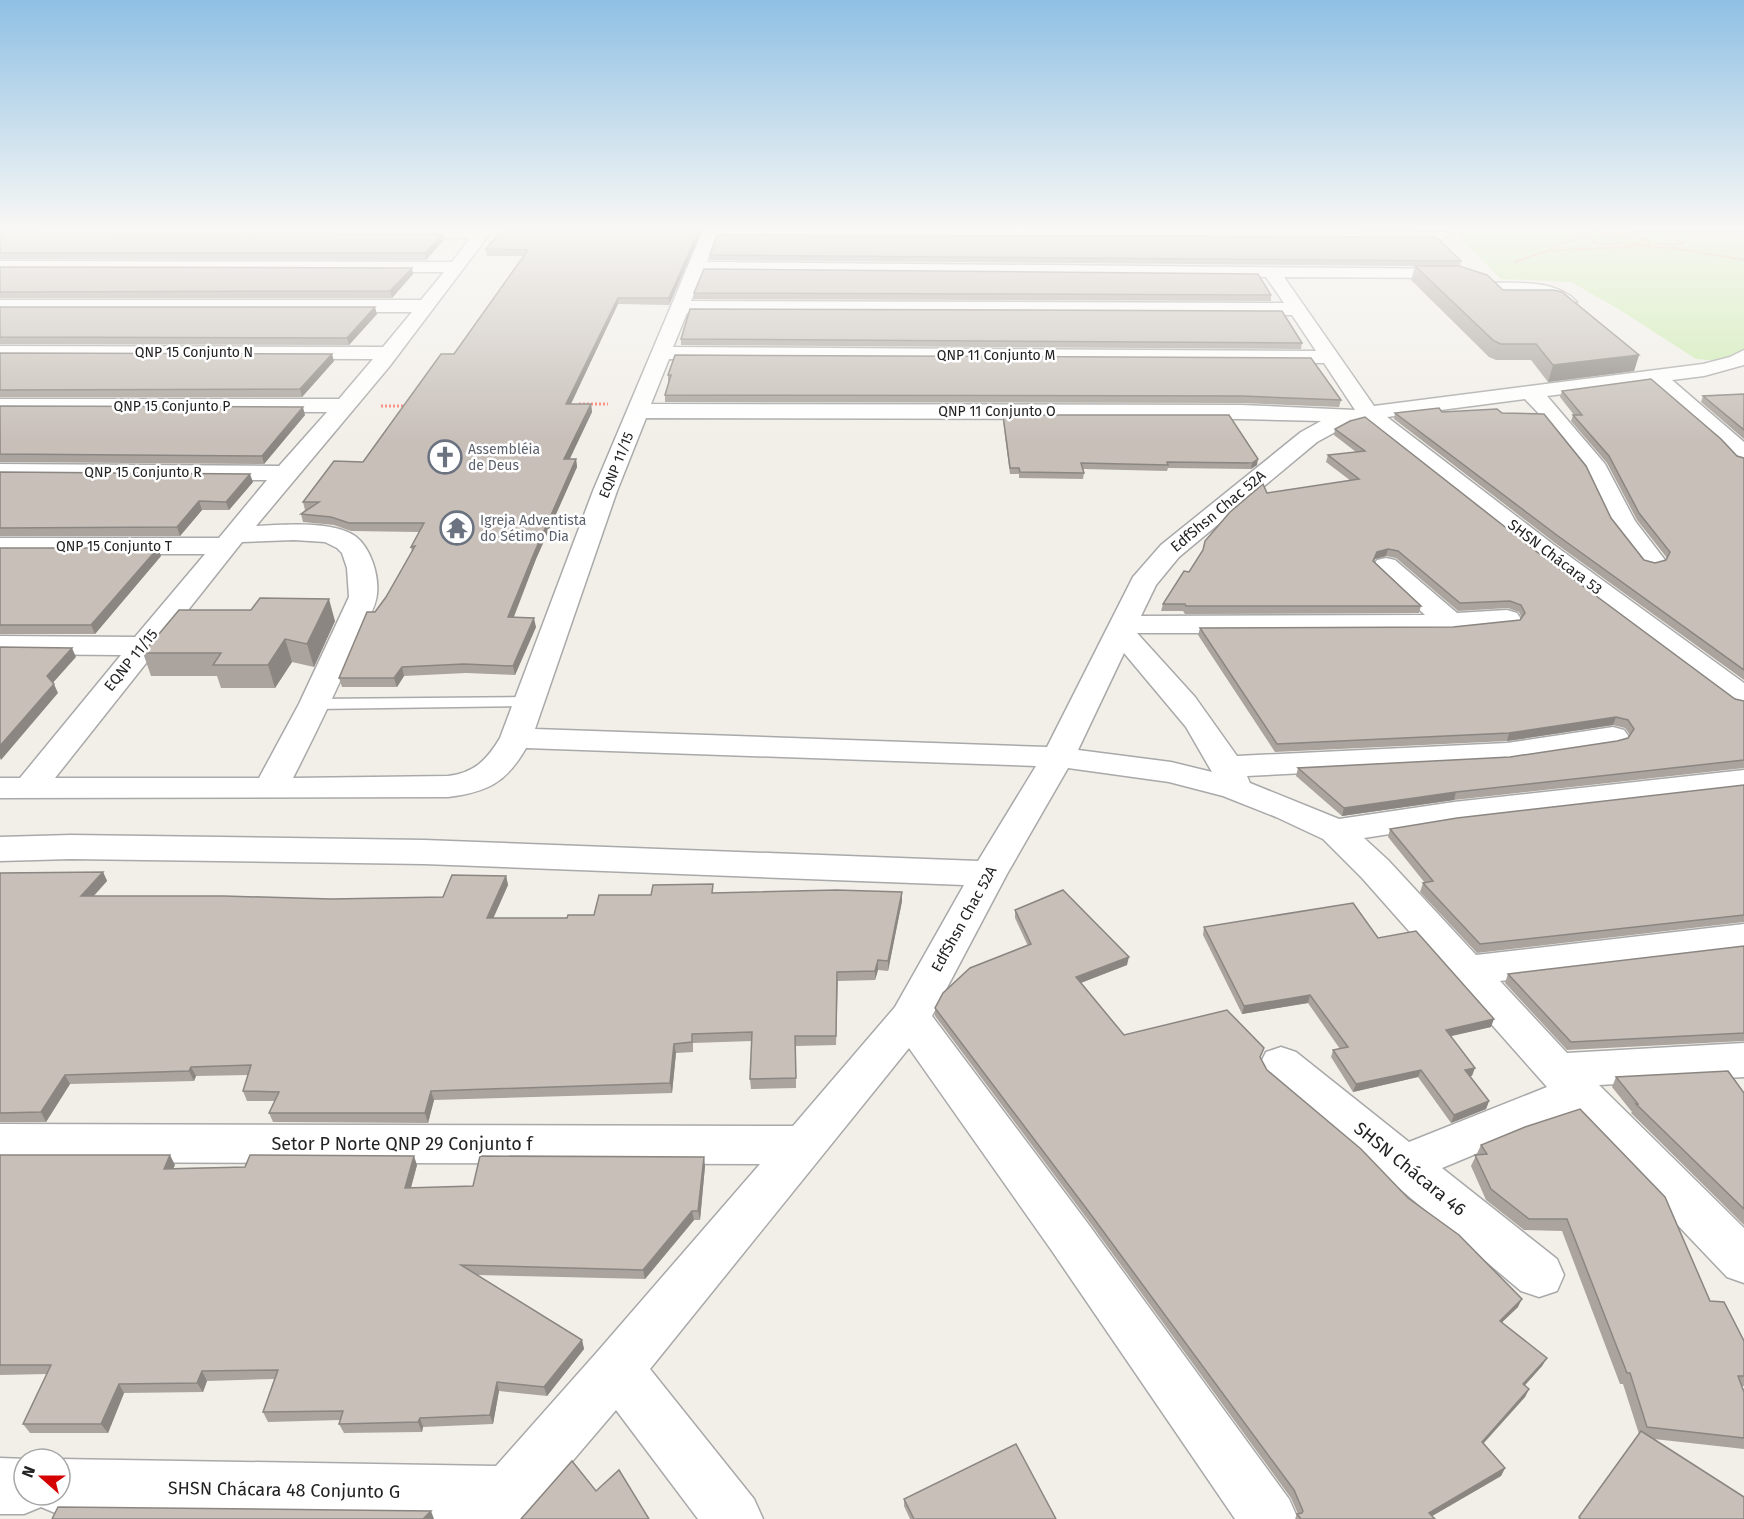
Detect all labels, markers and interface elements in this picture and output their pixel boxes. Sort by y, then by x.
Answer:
street label: QNP 15 Conjunto N [135,344,253,361]
street label: QNP 11 Conjunto M [937,347,1055,364]
street label: QNP 15 Conjunto P [114,398,230,415]
street label: QNP 11 Conjunto O [938,403,1056,420]
street label: EQNP 11/15 [595,430,637,501]
church icon: Assembléia de Deus [427,439,463,475]
place label: Assembléia de Deus [468,441,540,474]
street label: QNP 15 Conjunto R [84,464,202,481]
street label: EdfShsn Chac 52A [1167,466,1269,556]
temple icon: Igreja Adventista do Sétimo Dia [439,510,475,546]
place label: Igreja Adventista do Sétimo Dia [480,512,586,545]
street label: SHSN Chácara 53 [1504,516,1606,598]
street label: QNP 15 Conjunto T [56,538,173,555]
street label: EQNP 11/15 [100,625,162,695]
street label: EdfShsn Chac 52A [927,863,1001,975]
street label: SHSN Chácara 46 [1350,1117,1470,1221]
street label: Setor P Norte QNP 29 Conjunto f [271,1133,535,1155]
north arrow [12,1447,72,1507]
text: N [18,1463,39,1480]
street label: SHSN Chácara 48 Conjunto G [168,1477,400,1503]

